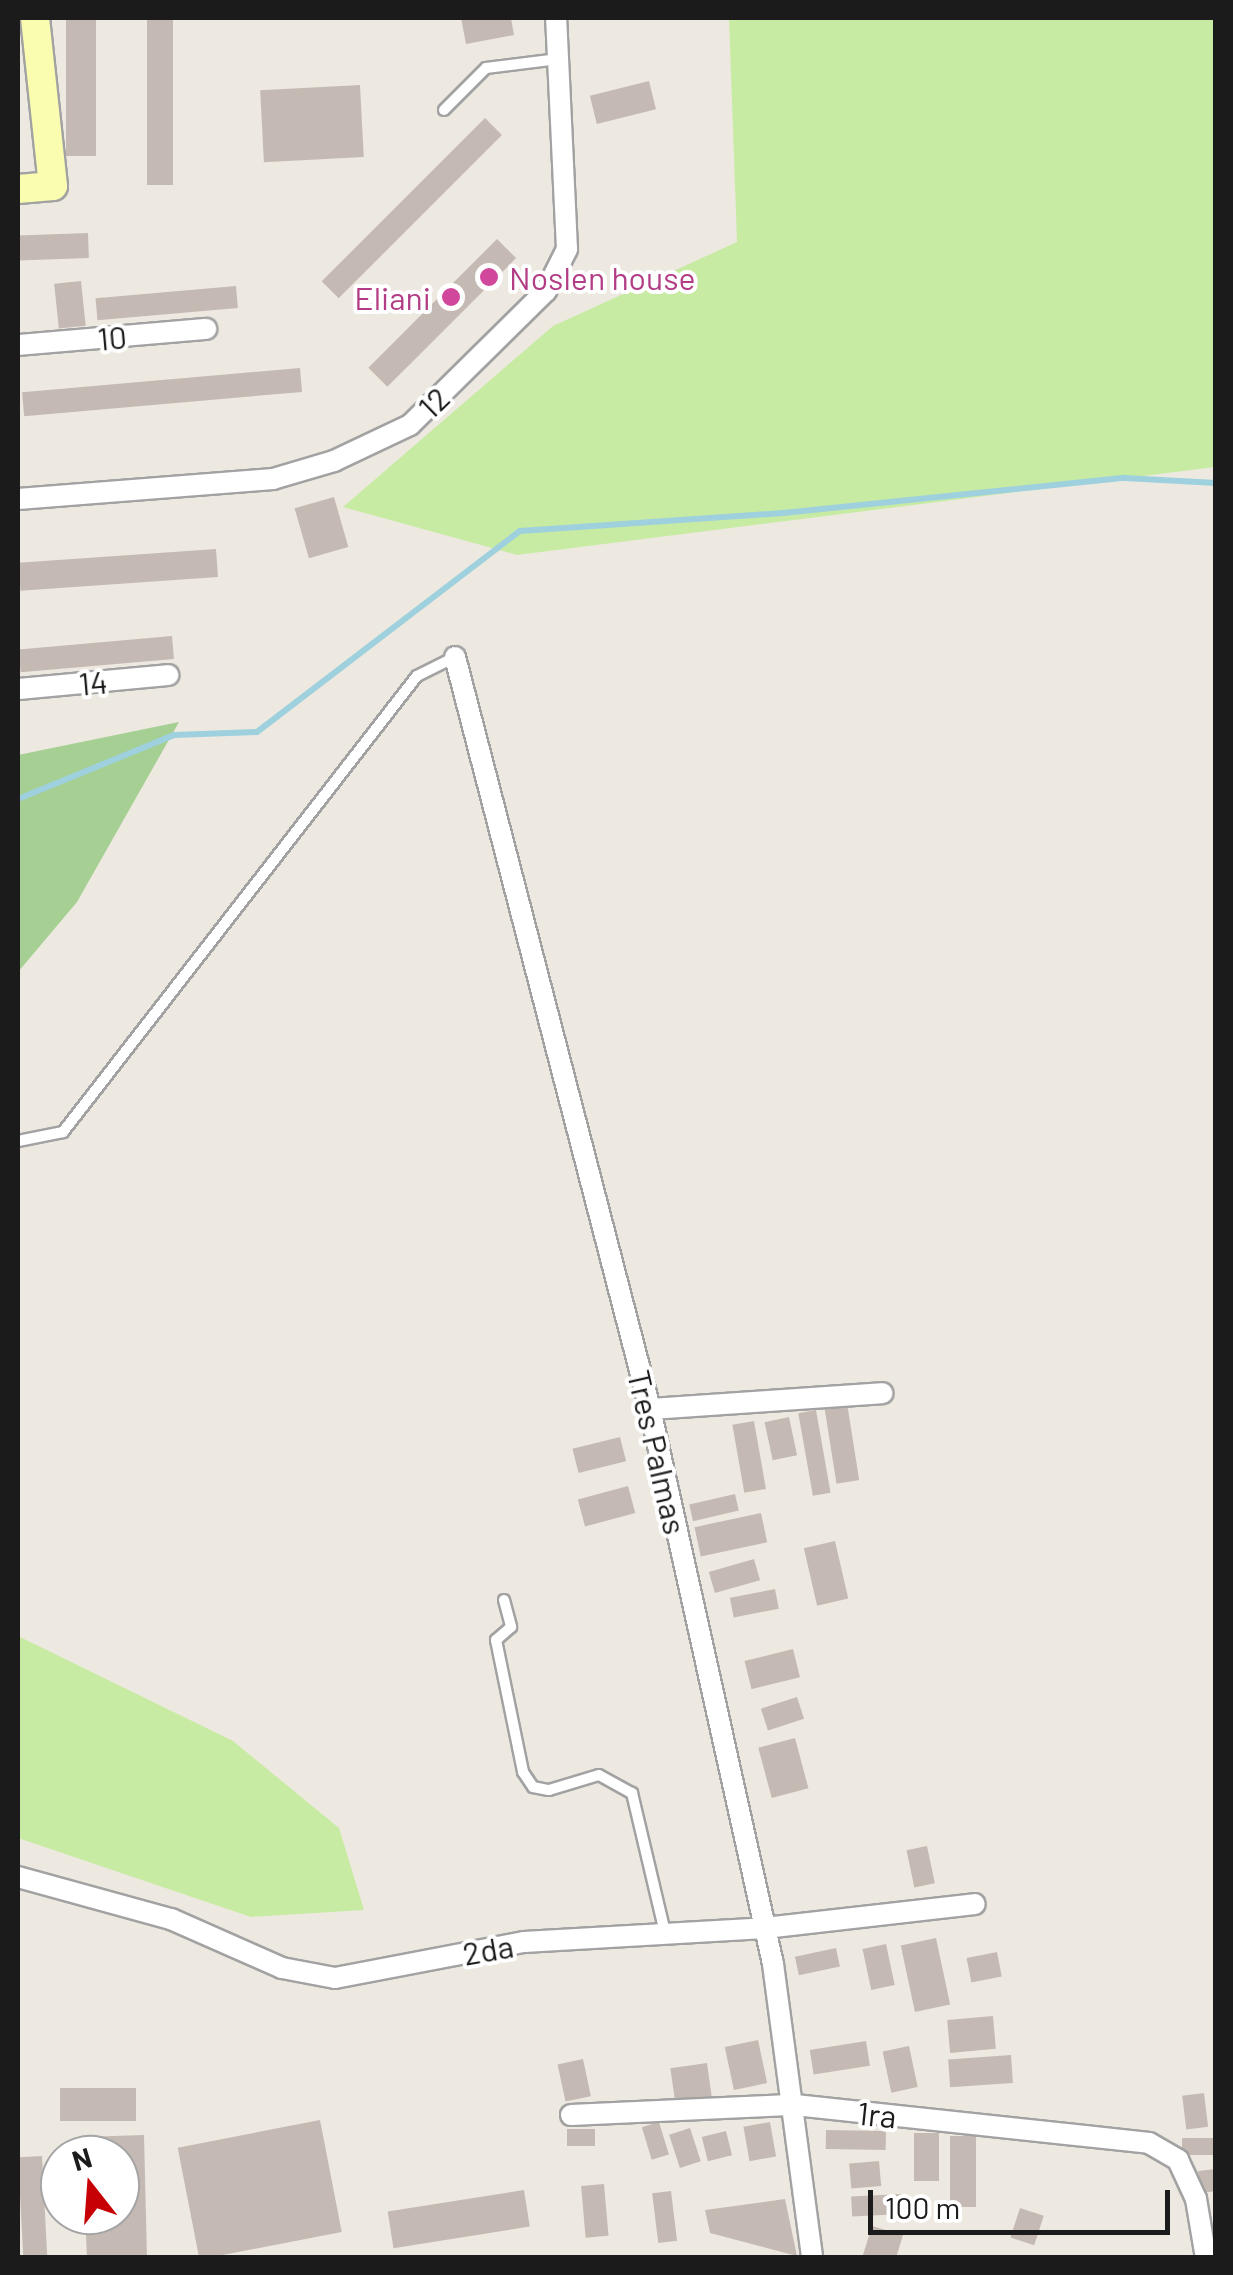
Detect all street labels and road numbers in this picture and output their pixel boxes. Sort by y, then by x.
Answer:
street label: 10 [96,317,128,357]
street label: 12 [409,378,457,426]
street label: 14 [77,662,109,702]
street label: Tres Palmas [620,1366,696,1538]
street label: 2da [460,1926,516,1972]
street label: 1ra [856,2093,898,2135]

